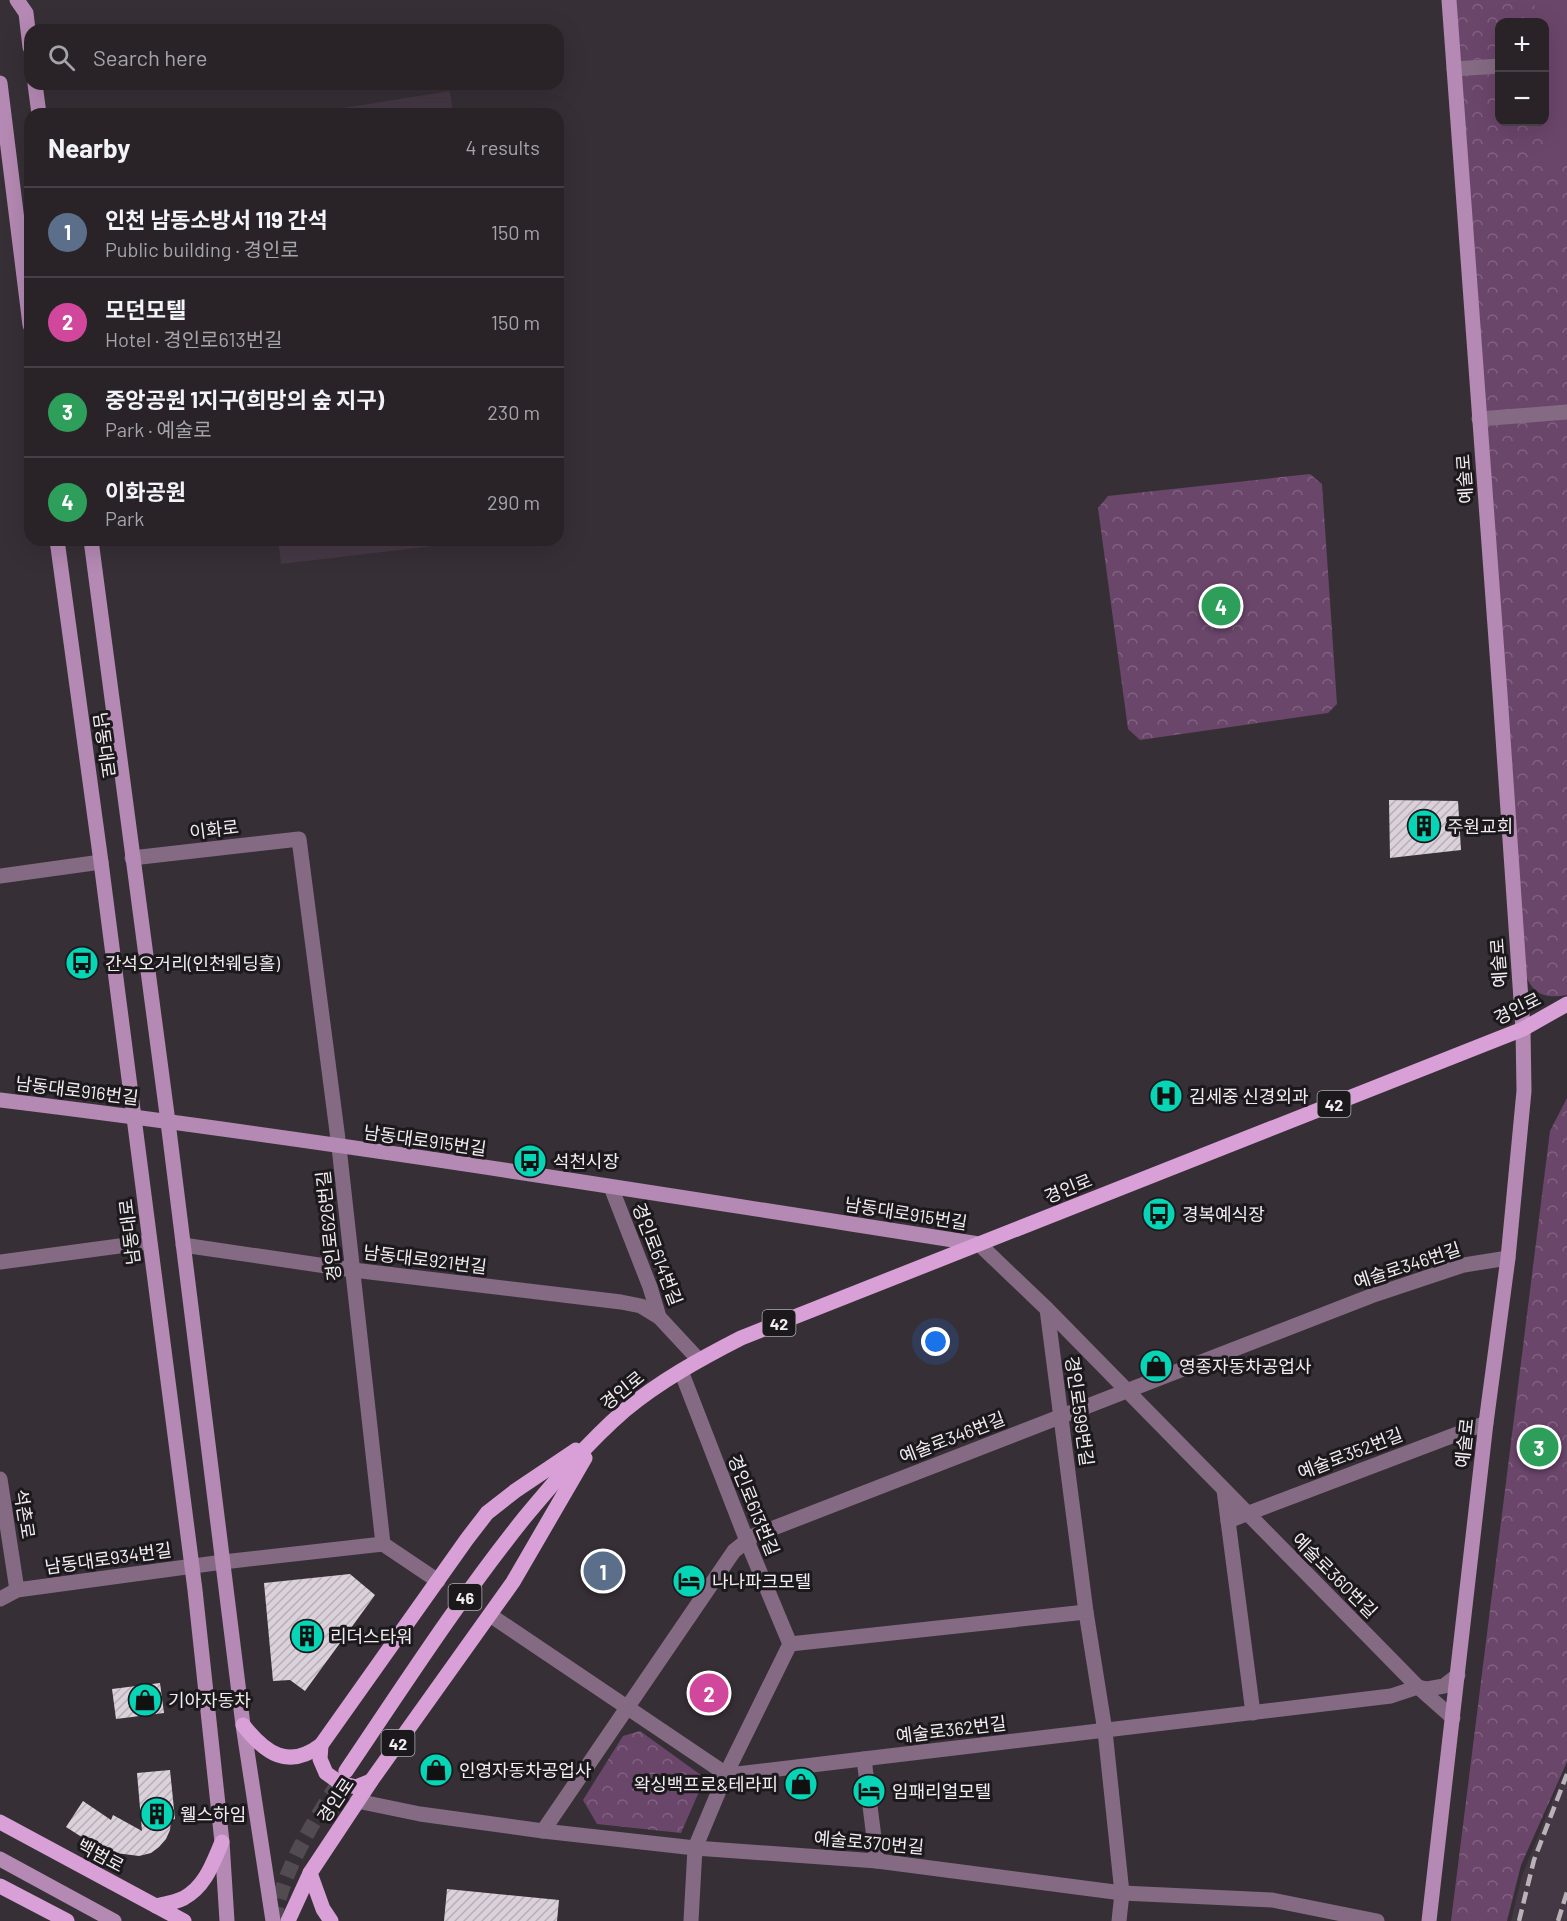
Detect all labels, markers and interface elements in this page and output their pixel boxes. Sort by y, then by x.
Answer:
map controls [1495,18,1549,126]
button: + [1495,18,1549,72]
search box [24,24,564,90]
icon: search [45,41,78,74]
text: Search here [93,44,207,70]
button: − [1495,72,1549,126]
text: Nearby [48,132,130,163]
text: 4 results [465,135,540,159]
text: 인천 남동소방서 119 간석 [105,206,328,232]
text: 1 [64,220,71,244]
text: 150 m [491,220,540,244]
text: Public building · 경인로 [105,237,299,261]
text: 모던모텔 [105,296,186,322]
text: 2 [62,310,73,334]
text: 150 m [491,310,540,334]
text: Hotel · 경인로613번길 [105,327,283,351]
text: 중앙공원 1지구(희망의 숲 지구) [105,386,384,412]
text: 3 [62,400,73,424]
text: 230 m [487,400,540,424]
text: Park · 예술로 [105,417,212,441]
street label: 예술로 [1451,453,1477,505]
text: 이화공원 [105,478,186,504]
text: 4 [61,490,74,514]
text: 290 m [487,490,540,514]
text: Park [105,506,144,530]
pin: 4 [1202,584,1240,628]
street label: 남동대로 [89,711,121,779]
building icon: 주원교회 [1406,808,1442,844]
street label: 이화로 [188,815,240,843]
place label: 주원교회 [1447,815,1513,837]
street label: 예술로 [1485,937,1511,989]
bus stop icon: 간석오거리(인천웨딩홀) [64,945,100,981]
place label: 간석오거리(인천웨딩홀) [105,952,280,974]
street label: 경인로 [1490,987,1544,1029]
street label: 남동대로916번길 [14,1072,140,1108]
hospital icon: 김세중 신경외과 [1148,1078,1184,1114]
place label: 김세중 신경외과 [1189,1085,1309,1107]
road number: 42 [1318,1091,1350,1117]
street label: 남동대로915번길 [362,1120,488,1160]
bus stop icon: 석천시장 [512,1143,548,1179]
place label: 석천시장 [553,1150,619,1172]
street label: 경인로 [1041,1168,1095,1208]
street label: 경인로626번길 [311,1170,345,1282]
street label: 남동대로915번길 [843,1192,969,1234]
bus stop icon: 경복예식장 [1141,1196,1177,1232]
street label: 남동대로 [114,1198,144,1266]
street label: 경인로614번길 [628,1200,688,1308]
place label: 경복예식장 [1182,1203,1265,1225]
street label: 예술로346번길 [1351,1237,1463,1293]
street label: 남동대로921번길 [362,1240,488,1278]
road number: 42 [762,1310,796,1336]
your location [921,1327,950,1356]
shop icon: 영종자동차공업사 [1138,1348,1174,1384]
street label: 경인로599번길 [1061,1355,1099,1467]
place label: 영종자동차공업사 [1179,1355,1312,1377]
street label: 경인로 [596,1366,648,1414]
street label: 예술로346번길 [896,1407,1008,1467]
street label: 예술로 [1450,1417,1478,1469]
street label: 예술로352번길 [1294,1423,1406,1483]
pin: 3 [1520,1424,1558,1470]
street label: 경인로613번길 [724,1451,784,1559]
street label: 석촌로 [10,1488,40,1540]
street label: 예술로360번길 [1288,1528,1382,1622]
street label: 남동대로934번길 [43,1538,173,1578]
pin: 1 [584,1548,622,1594]
hotel icon: 나나파크모텔 [671,1563,707,1599]
place label: 나나파크모텔 [712,1570,811,1592]
road number: 46 [448,1584,482,1610]
building icon: 리더스타워 [289,1618,325,1654]
place label: 리더스타워 [330,1625,413,1647]
pin: 2 [690,1670,728,1716]
shop icon: 기아자동차 [127,1682,163,1718]
place label: 기아자동차 [168,1689,251,1711]
street label: 예술로362번길 [895,1711,1007,1747]
road number: 42 [382,1730,414,1756]
shop icon: 인영자동차공업사 [418,1752,454,1788]
place label: 인영자동차공업사 [459,1759,592,1781]
shop icon: 왁싱백프로&테라피 [783,1766,819,1802]
street label: 경인로 [312,1773,358,1827]
place label: 왁싱백프로&테라피 [634,1773,778,1795]
hotel icon: 임패리얼모텔 [851,1773,887,1809]
place label: 임패리얼모텔 [892,1780,991,1802]
building icon: 웰스하임 [139,1796,175,1832]
place label: 웰스하임 [180,1803,246,1825]
street label: 예술로370번길 [813,1826,925,1858]
street label: 백범로 [74,1834,128,1876]

